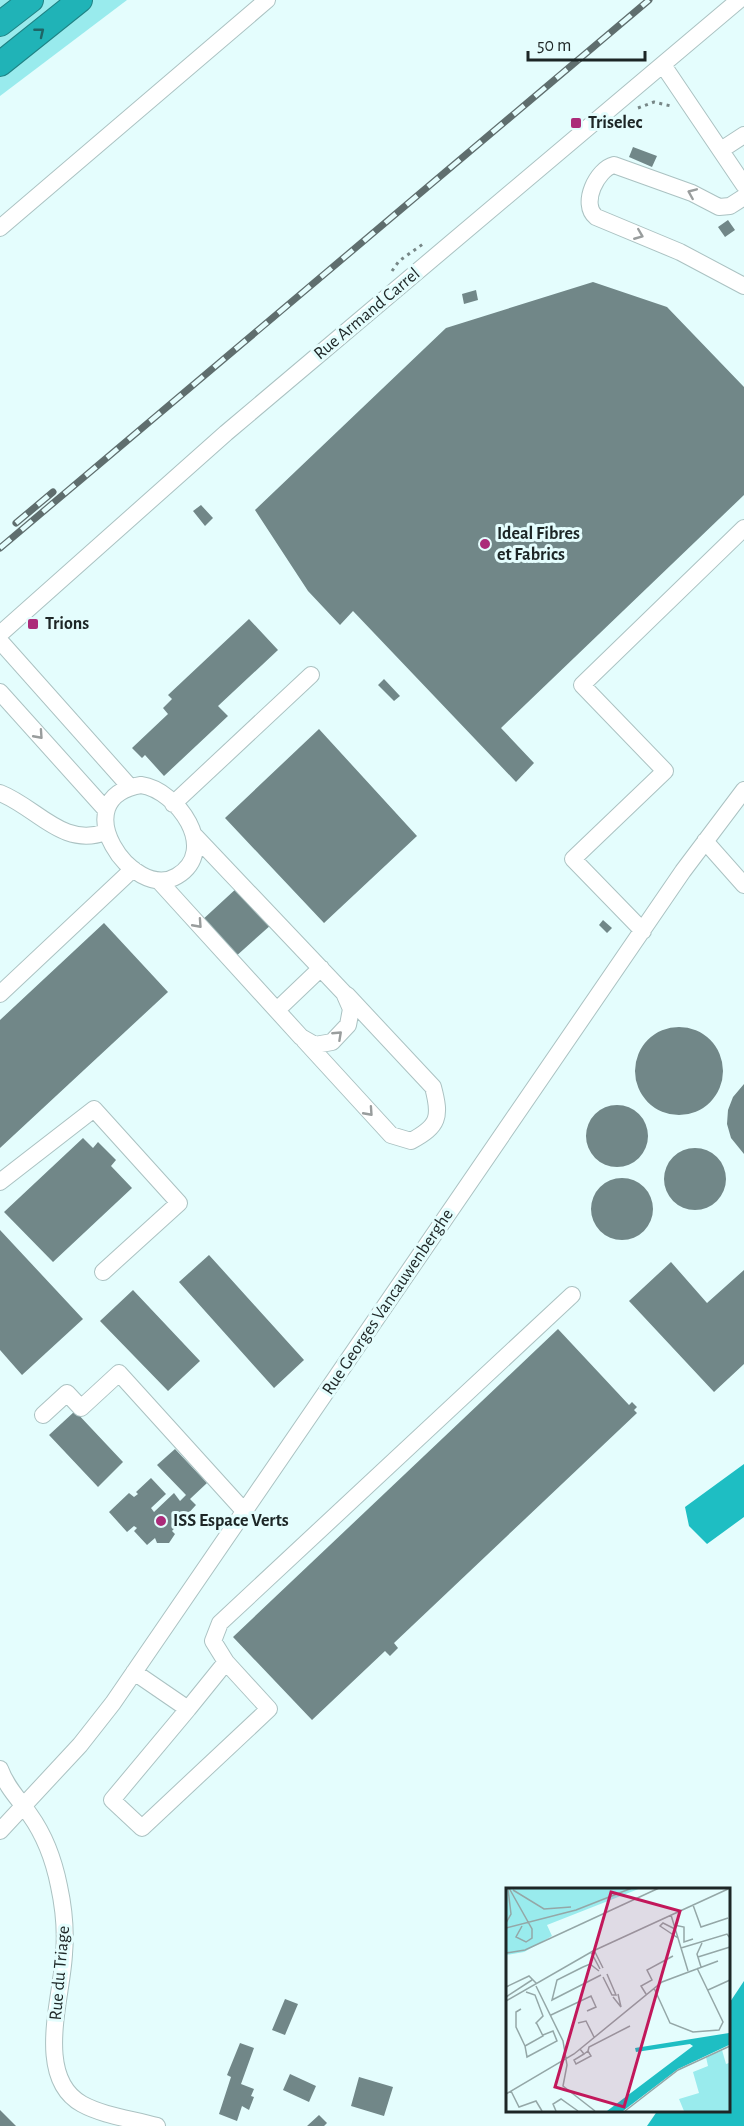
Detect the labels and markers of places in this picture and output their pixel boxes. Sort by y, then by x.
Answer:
place label: Triselec [588,114,643,132]
marker: Triselec [569,116,583,130]
place label: Ideal Fibres et Fabrics [497,525,580,564]
marker: Ideal Fibres et Fabrics [478,537,492,551]
place label: Trions [45,615,89,633]
marker: Trions [26,617,40,631]
place label: ISS Espace Verts [173,1512,289,1530]
marker: ISS Espace Verts [154,1514,168,1528]

